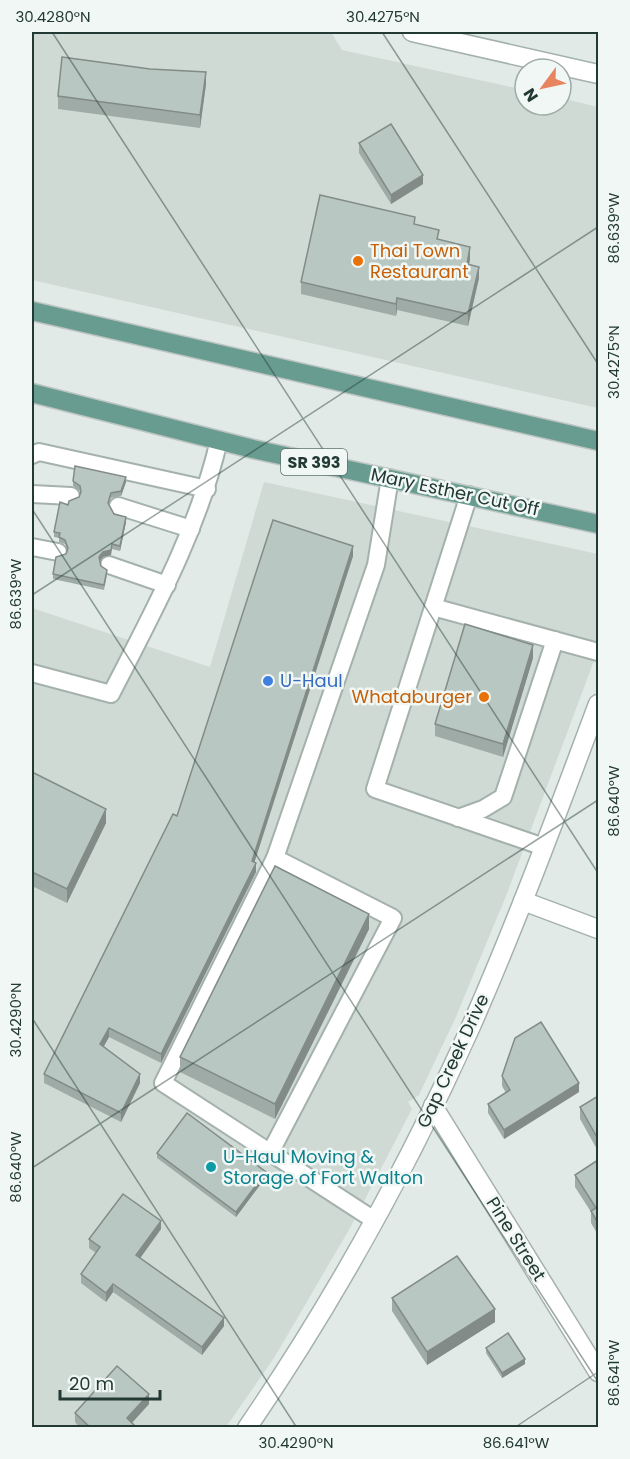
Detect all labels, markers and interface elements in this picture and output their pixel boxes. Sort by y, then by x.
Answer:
text: 30.4280°N [15,6,91,27]
text: 30.4275°N [346,6,420,27]
north arrow [513,57,573,117]
text: N [518,84,544,106]
text: 86.639°W [603,192,624,263]
place label: Thai Town Restaurant [370,238,469,284]
marker: Thai Town Restaurant [351,254,365,268]
text: 30.4275°N [603,325,624,399]
road number: SR 393 [281,449,347,475]
street label: Mary Esther Cut Off [369,461,542,522]
text: 86.639°W [5,558,26,629]
place label: U-Haul [280,668,343,693]
marker: U-Haul [261,674,275,688]
place label: Whataburger [352,684,472,709]
marker: Whataburger [477,690,491,704]
text: 86.640°W [603,765,624,837]
text: 30.4290°N [5,982,26,1058]
street label: Gap Creek Drive [411,990,495,1132]
text: 86.640°W [5,1131,26,1203]
place label: U-Haul Moving & Storage of Fort Walton [223,1144,423,1190]
marker: U-Haul Moving & Storage of Fort Walton [204,1160,218,1174]
street label: Pine Street [481,1192,552,1286]
text: 86.641°W [603,1339,624,1406]
scale bar [60,1363,160,1401]
text: 20 m [69,1371,114,1396]
text: 30.4290°N [258,1432,334,1453]
text: 86.641°W [483,1432,550,1453]

